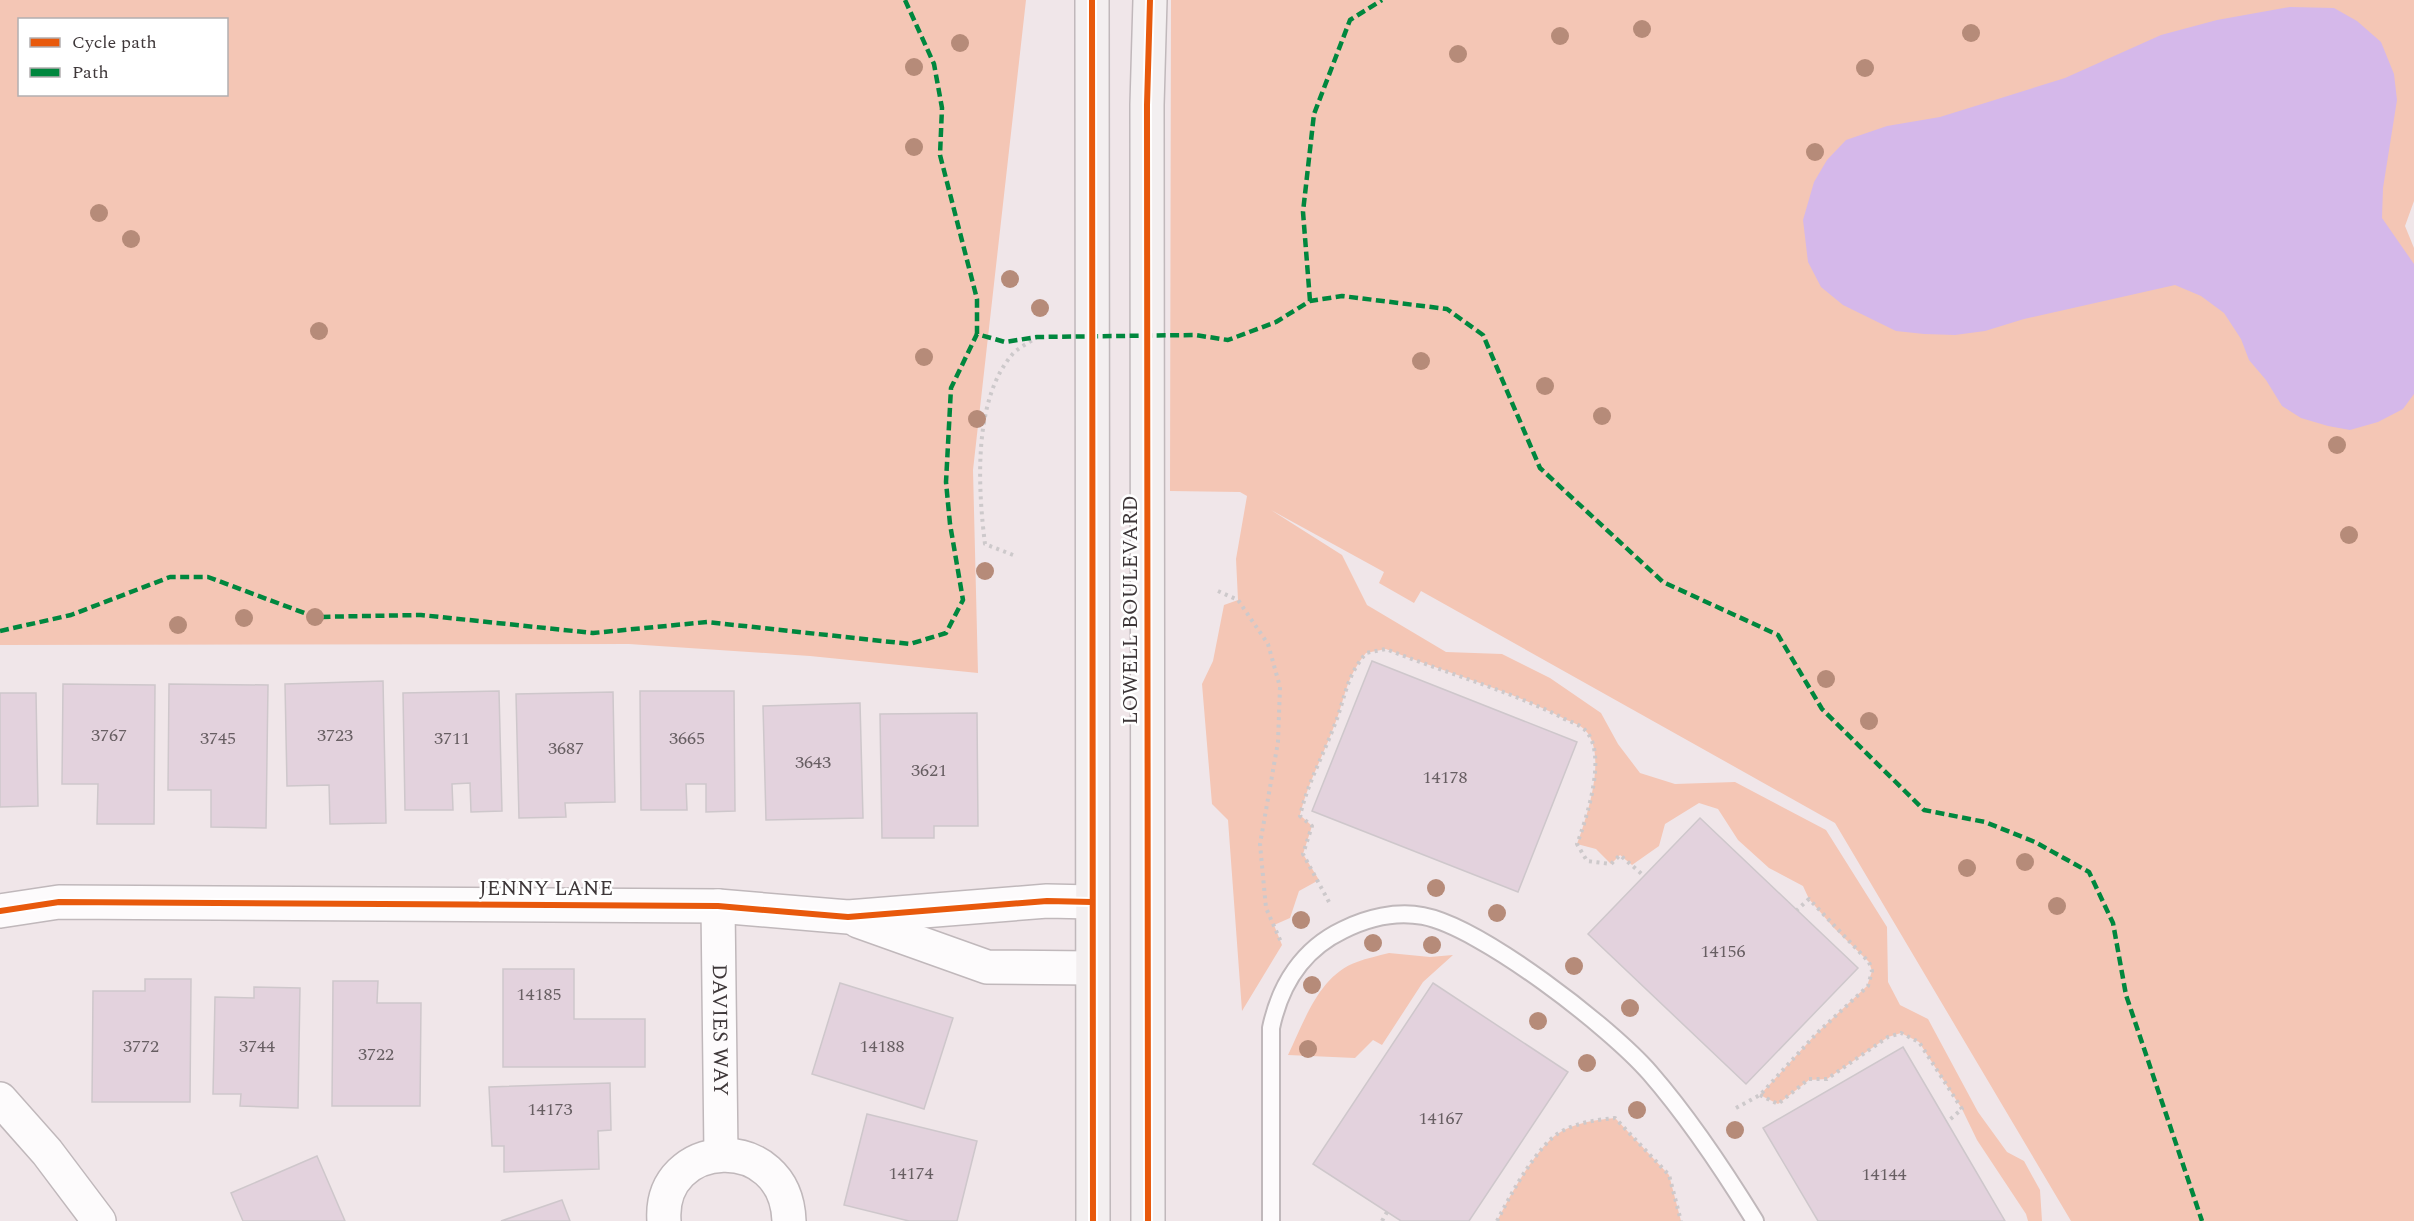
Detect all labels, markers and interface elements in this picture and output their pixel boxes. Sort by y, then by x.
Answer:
legend [18,18,228,96]
text: Cycle path [72,29,157,56]
text: Path [72,59,109,86]
street label: LOWELL BOULEVARD [1115,495,1147,725]
house number: 3767 [91,722,127,749]
house number: 3723 [317,722,353,749]
house number: 3745 [200,725,236,752]
house number: 3711 [434,725,470,752]
house number: 3665 [669,725,705,752]
house number: 3687 [548,735,584,762]
house number: 3643 [795,749,831,776]
house number: 3621 [911,757,947,784]
house number: 14178 [1423,764,1468,791]
street label: JENNY LANE [479,873,613,905]
house number: 14156 [1701,938,1746,965]
street label: DAVIES WAY [703,964,736,1096]
house number: 14185 [517,981,562,1008]
house number: 3772 [123,1033,159,1060]
house number: 3744 [239,1033,275,1060]
house number: 14188 [860,1033,905,1060]
house number: 3722 [358,1041,394,1068]
house number: 14173 [528,1096,573,1123]
house number: 14167 [1419,1105,1464,1132]
house number: 14174 [889,1160,934,1187]
house number: 14144 [1862,1161,1907,1188]

